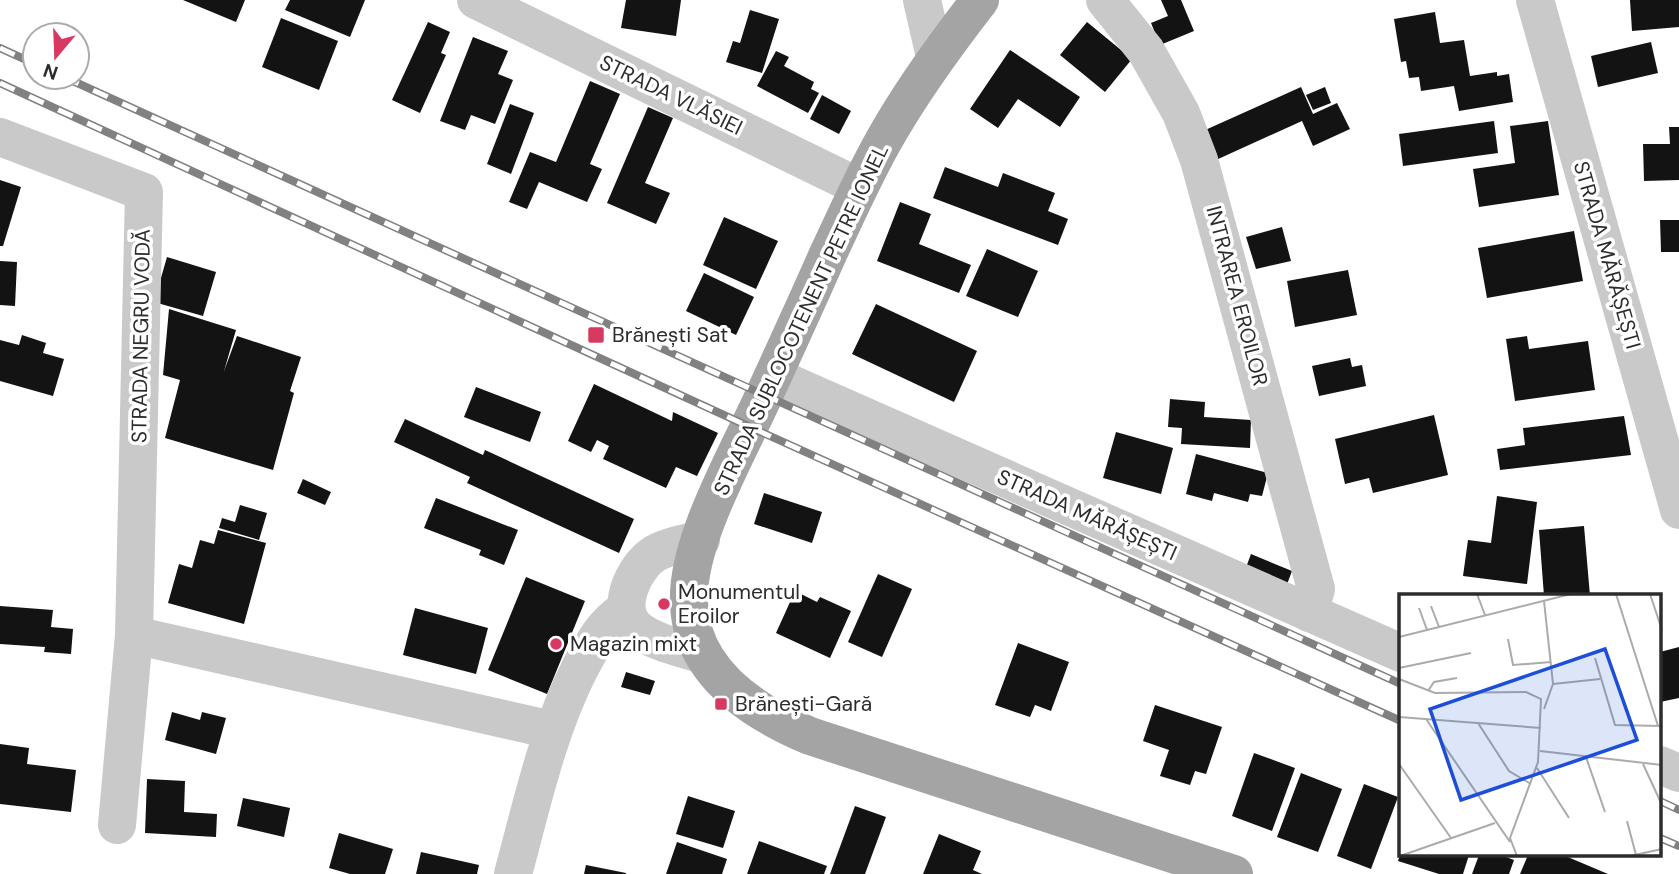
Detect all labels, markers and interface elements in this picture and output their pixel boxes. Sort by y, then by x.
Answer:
north arrow [21,21,91,91]
street label: STRADA VLĂSIEI [595,48,747,142]
text: N [40,58,61,86]
street label: STRADA SUBLOCOTENENT PETRE IONEL [707,140,895,500]
street label: STRADA MĂRĂȘEȘTI [1567,158,1647,352]
street label: INTRAREA EROILOR [1199,203,1275,389]
street label: STRADA NEGRU VODĂ [125,229,157,443]
place label: Brănești Sat [612,321,728,349]
marker: Brănești Sat [586,325,606,345]
street label: STRADA MĂRĂȘEȘTI [993,463,1181,567]
place label: Monumentul Eroilor [678,578,800,630]
inset map [1399,594,1662,856]
marker: Monumentul Eroilor [656,596,672,612]
place label: Magazin mixt [570,630,697,658]
marker: Magazin mixt [548,636,564,652]
place label: Brănești-Gară [735,690,872,718]
marker: Brănești-Gară [713,696,729,712]

